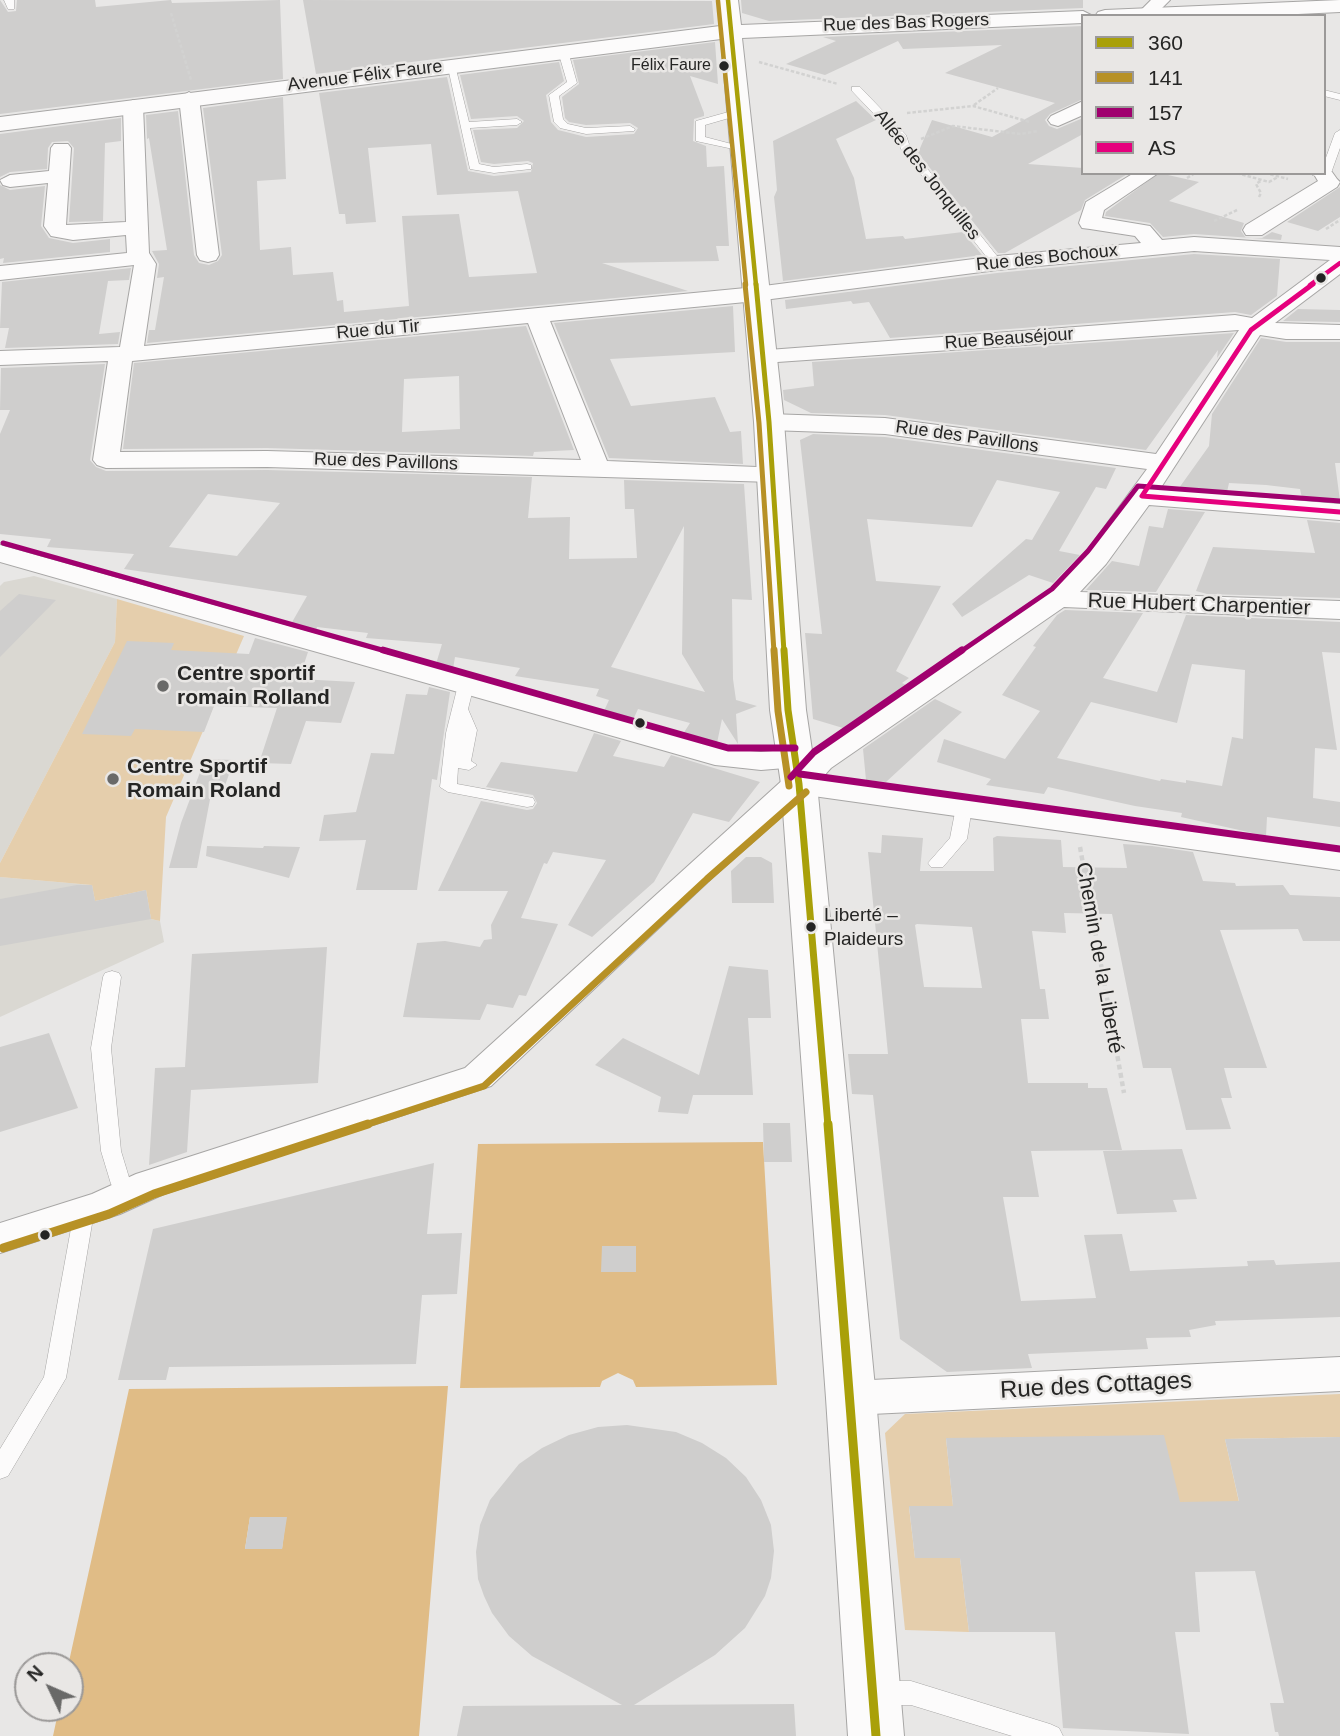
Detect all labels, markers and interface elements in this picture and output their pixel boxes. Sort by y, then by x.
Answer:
street label: Rue des Bas Rogers [823,9,989,37]
legend [1081,14,1326,175]
text: 360 [1148,31,1183,54]
street label: Avenue Félix Faure [286,56,444,96]
place label: Félix Faure [631,56,711,76]
marker: Félix Faure [717,59,731,73]
text: 141 [1148,66,1183,89]
text: 157 [1148,101,1183,124]
street label: Allée des Jonquilles [870,106,984,244]
text: AS [1148,136,1176,159]
street label: Rue des Bochoux [975,240,1119,276]
unlabelled marker [1314,271,1328,285]
street label: Rue du Tir [336,316,420,344]
street label: Rue Beauséjour [944,324,1074,354]
street label: Rue des Pavillons [894,416,1040,458]
street label: Rue des Pavillons [314,449,458,475]
street label: Rue Hubert Charpentier [1087,589,1311,621]
place label: Centre sportif romain Rolland [177,661,330,711]
marker: Centre sportif romain Rolland [155,678,171,694]
unlabelled marker [633,716,647,730]
place label: Centre Sportif Romain Roland [127,754,281,804]
marker: Centre Sportif Romain Roland [105,771,121,787]
street label: Chemin de la Liberté [1070,860,1128,1056]
place label: Liberté – Plaideurs [824,905,903,949]
marker: Liberté – Plaideurs [804,920,818,934]
unlabelled marker [38,1228,52,1242]
street label: Rue des Cottages [999,1367,1193,1405]
north arrow [14,1652,84,1722]
text: N [23,1661,47,1686]

